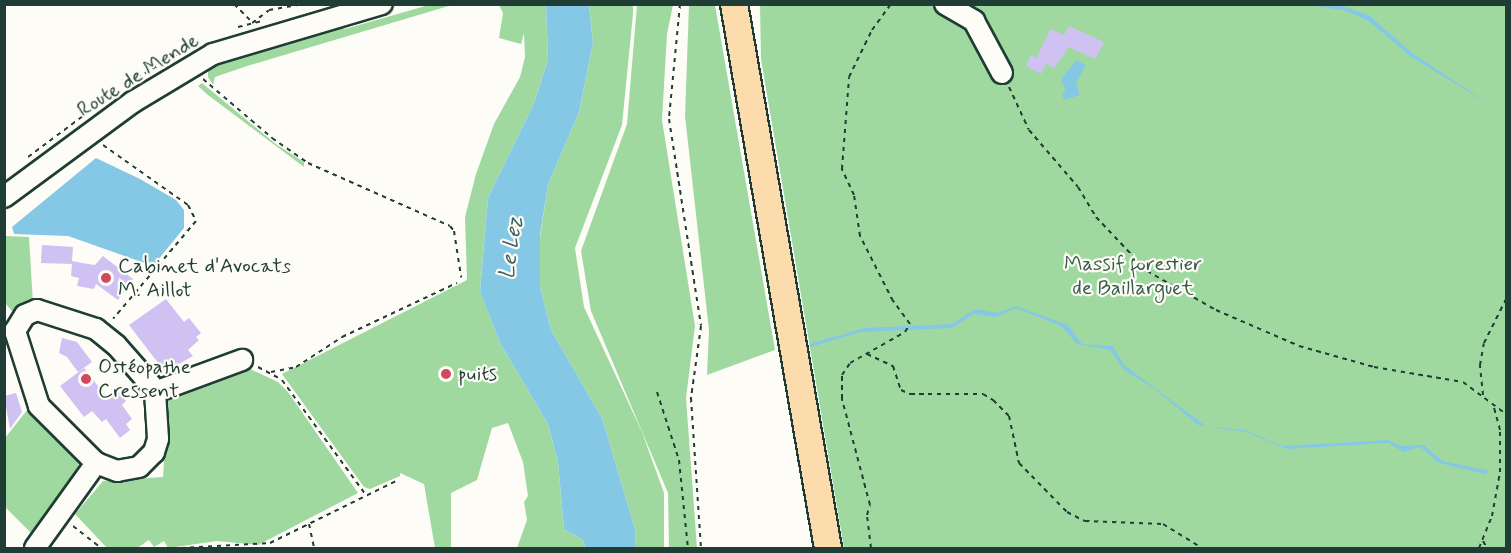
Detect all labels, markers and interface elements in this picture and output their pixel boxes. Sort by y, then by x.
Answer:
street label: Route de Mende [73,28,203,122]
water label: Le Lez [494,213,530,283]
park label: Massif forestier de Baillarguet [1064,251,1202,301]
place label: Cabinet d'Avocats M. Aillot [118,253,290,303]
marker: Cabinet d'Avocats M. Aillot [99,271,113,285]
place label: Ostéopathe Cressent [98,354,191,404]
place label: puits [458,361,497,387]
marker: puits [439,367,453,381]
marker: Ostéopathe Cressent [79,372,93,386]

